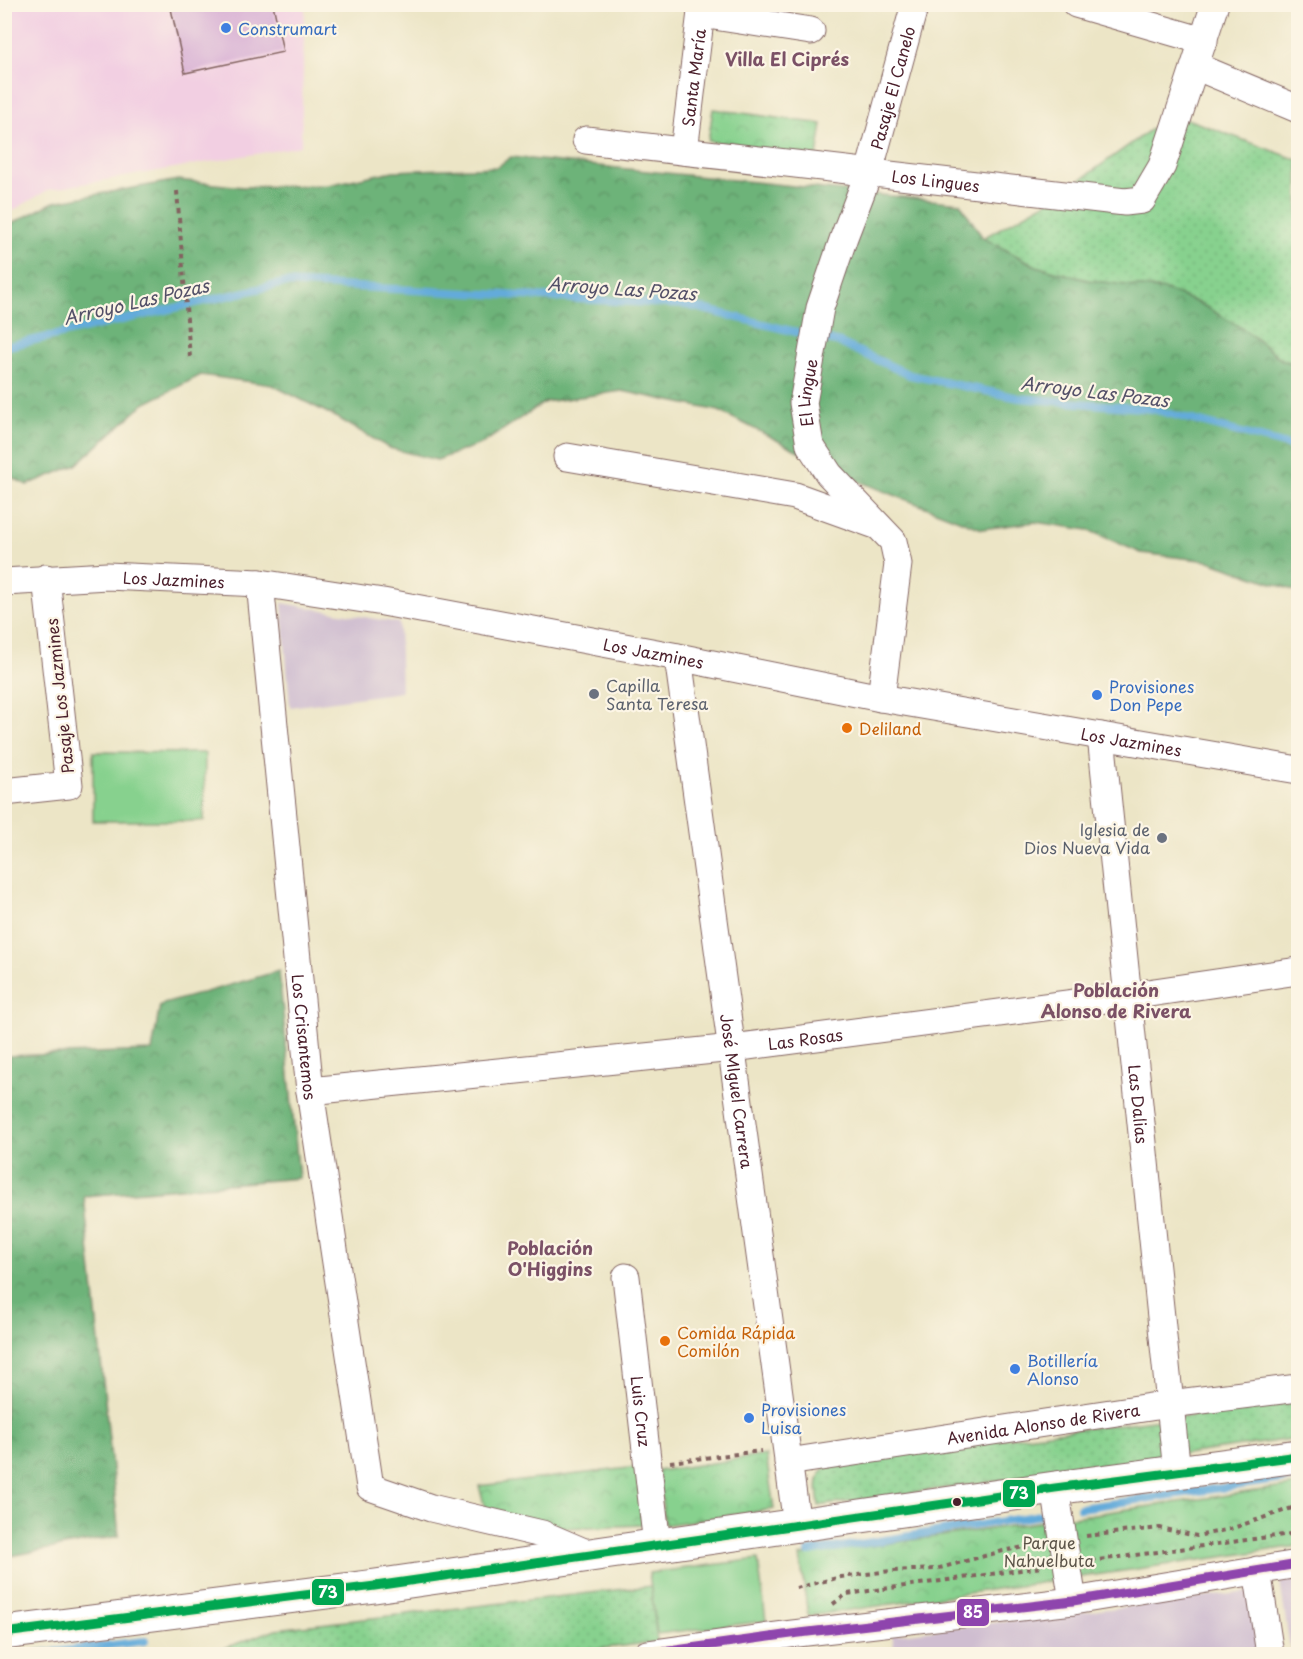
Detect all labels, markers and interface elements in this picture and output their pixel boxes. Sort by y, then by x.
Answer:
place label: Construmart [238,16,337,40]
marker: Construmart [219,21,233,35]
street label: Pasaje El Canelo [864,23,920,152]
street label: Santa María [675,27,711,128]
district label: Villa El Ciprés [725,45,849,72]
street label: Los Lingues [890,163,981,197]
water label: Arroyo Las Pozas [547,269,699,307]
water label: Arroyo Las Pozas [61,271,213,331]
street label: El Lingue [791,357,823,429]
water label: Arroyo Las Pozas [1020,369,1172,414]
street label: Los Jazmines [122,565,225,593]
street label: Pasaje Los Jazmines [39,617,79,775]
street label: Los Jazmines [601,631,706,674]
place label: Capilla Santa Teresa [606,673,708,715]
place label: Provisiones Don Pepe [1109,674,1194,716]
marker: Capilla Santa Teresa [587,687,601,701]
marker: Provisiones Don Pepe [1090,688,1104,702]
place label: Deliland [859,716,922,740]
marker: Deliland [840,721,854,735]
street label: Los Jazmines [1079,721,1184,762]
place label: Iglesia de Dios Nueva Vida [1024,817,1150,859]
marker: Iglesia de Dios Nueva Vida [1155,831,1169,845]
street label: Los Crisantemos [287,973,323,1101]
district label: Población Alonso de Rivera [1041,976,1191,1024]
street label: José MIguel Carrera [715,1012,760,1170]
street label: Las Rosas [766,1022,844,1055]
street label: Las Dalias [1123,1063,1155,1145]
district label: Población O'Higgins [507,1234,593,1282]
place label: Comida Rápida Comilón [677,1320,796,1362]
marker: Comida Rápida Comilón [658,1334,672,1348]
place label: Botillería Alonso [1027,1348,1098,1390]
marker: Botillería Alonso [1008,1362,1022,1376]
street label: Luis Cruz [625,1374,658,1448]
place label: Provisiones Luisa [761,1397,846,1439]
street label: Avenida Alonso de Rivera [945,1397,1142,1450]
marker: Provisiones Luisa [742,1411,756,1425]
line badge: 73 [1002,1479,1036,1508]
text: 73 [1009,1480,1029,1504]
unlabelled marker [951,1496,963,1508]
park label: Parque Nahuelbuta [1004,1530,1094,1572]
line badge: 73 [311,1578,345,1606]
text: 73 [318,1579,338,1603]
line badge: 85 [956,1598,990,1627]
text: 85 [963,1599,983,1623]

